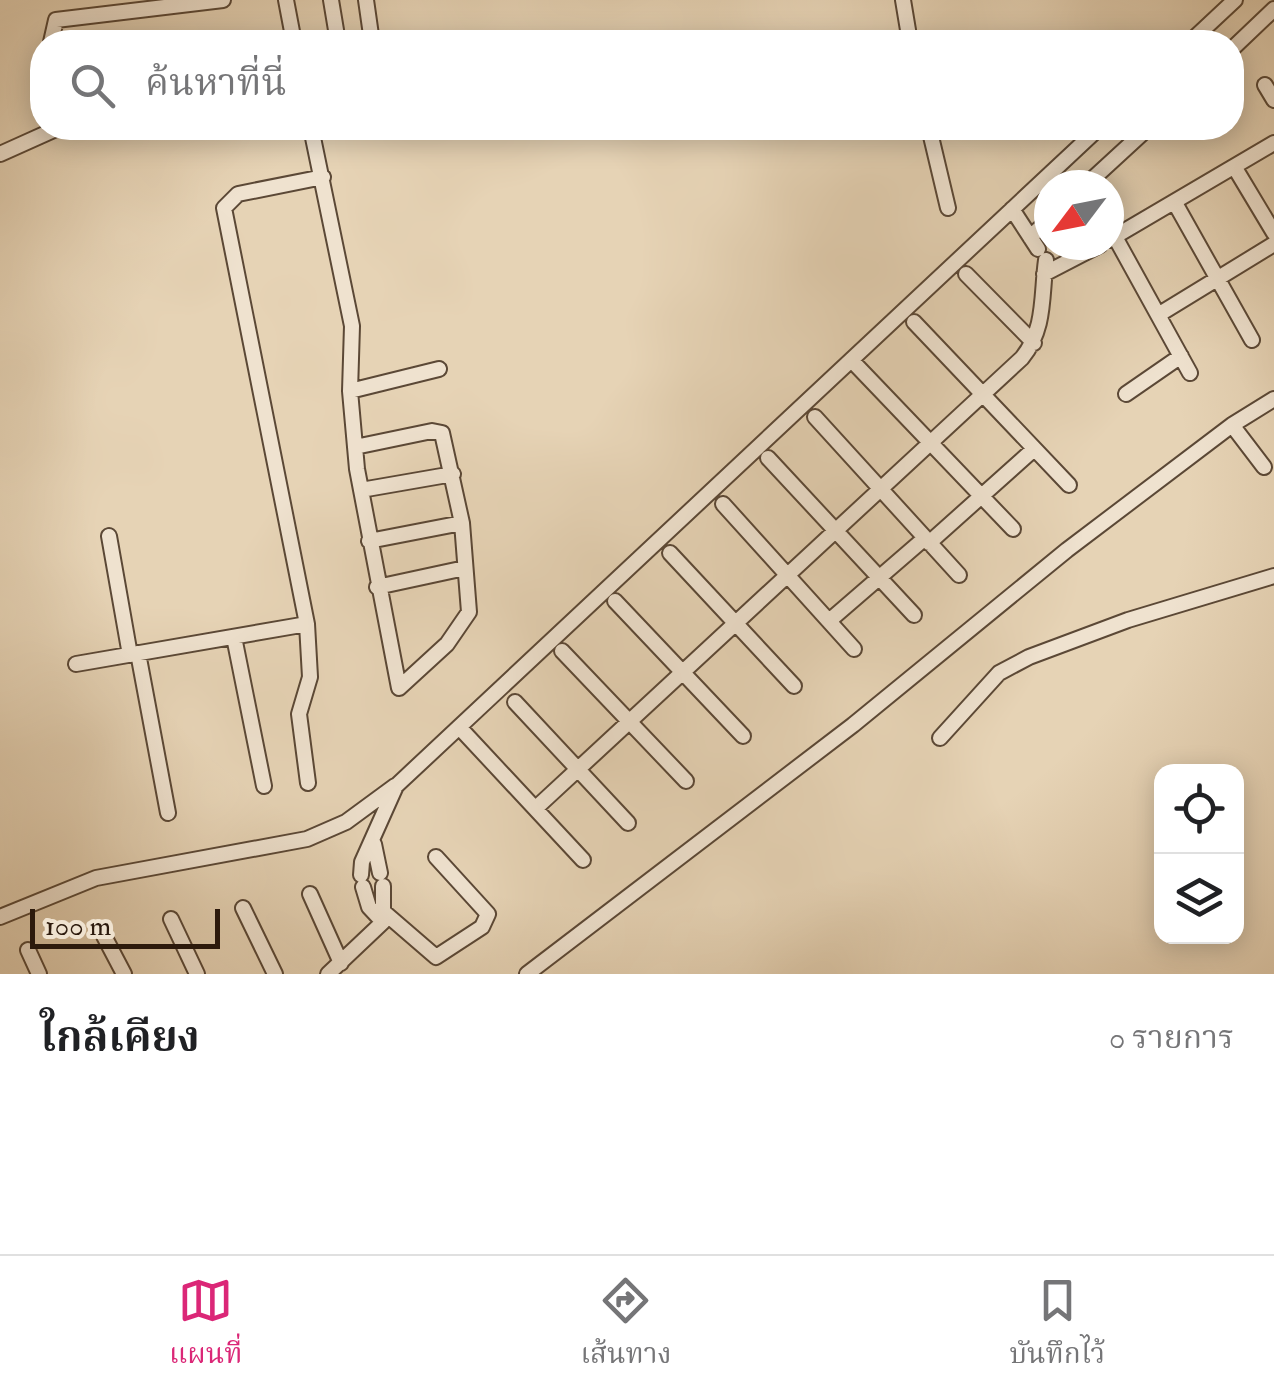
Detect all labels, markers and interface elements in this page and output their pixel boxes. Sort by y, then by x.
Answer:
search box [30,30,1244,140]
icon: search [65,58,120,113]
text: ค้นหาที่นี่ [145,59,286,107]
north arrow [1034,170,1124,260]
map controls [1154,764,1244,944]
button: locate [1154,764,1244,854]
button: layers [1154,854,1244,944]
scale bar [30,904,220,948]
text: 100 m [45,909,111,944]
text: ใกล้เคียง [40,1012,200,1064]
text: 0 รายการ [1109,1018,1234,1058]
tab: แผนที่ [169,1273,242,1378]
tab: เส้นทาง [580,1273,672,1378]
tab: บันทึกไว้ [1010,1273,1105,1378]

